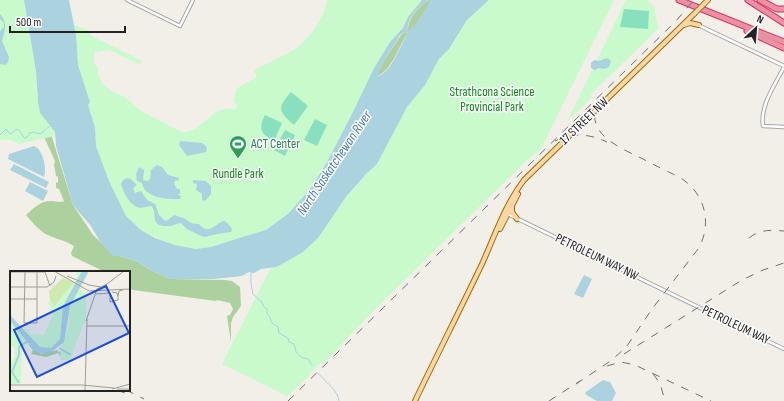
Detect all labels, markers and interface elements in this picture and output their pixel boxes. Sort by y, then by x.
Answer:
scale bar [10,8,125,34]
north arrow [736,8,776,48]
text: N [755,12,766,27]
text: 500 m [16,15,41,30]
park label: Strathcona Science Provincial Park [449,84,535,115]
street label: 17 STREET NW [556,93,612,148]
water label: North Saskatchewan River [293,107,376,218]
sports icon: ACT Center [228,134,248,159]
place label: ACT Center [250,136,300,152]
park label: Rundle Park [212,166,264,182]
street label: PETROLEUM WAY NW [553,230,642,284]
inset map [10,271,130,391]
street label: PETROLEUM WAY [699,302,773,349]

